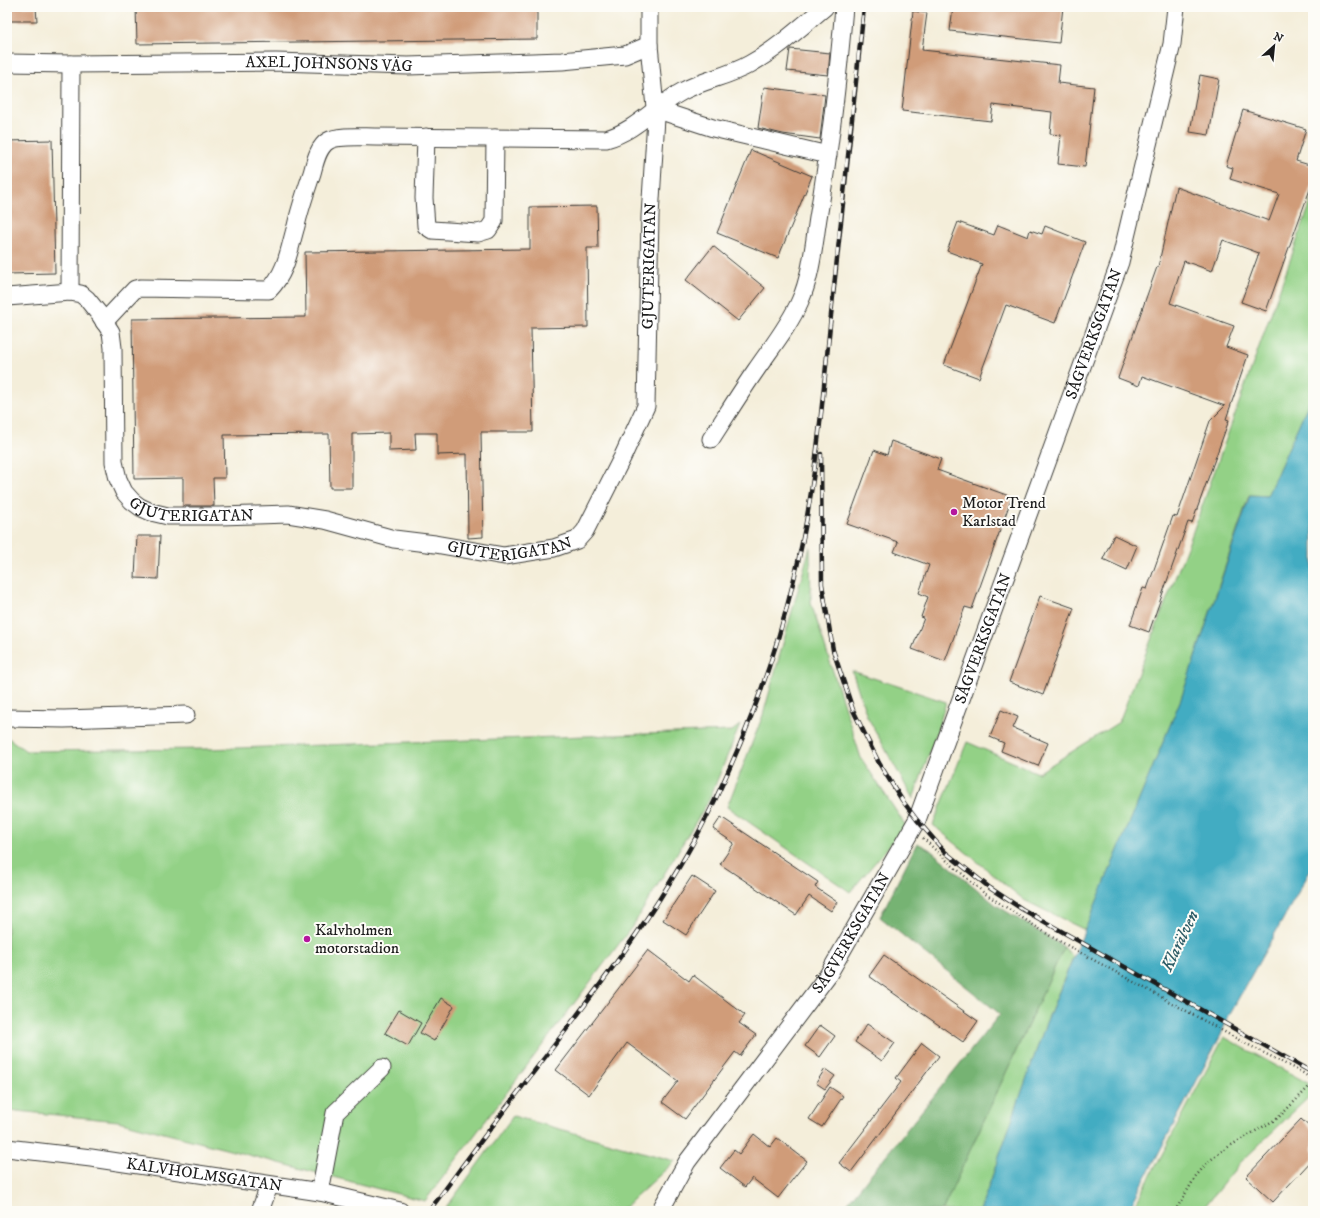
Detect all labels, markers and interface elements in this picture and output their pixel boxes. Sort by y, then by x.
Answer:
north arrow [1254,26,1294,66]
text: N [1271,30,1285,46]
street label: AXEL JOHNSONS VÄG [245,52,413,76]
street label: GJUTERIGATAN [638,202,661,330]
street label: SÅGVERKSGATAN [1061,266,1127,402]
street label: GJUTERIGATAN [125,492,254,526]
place label: Motor Trend Karlstad [962,493,1046,531]
marker: Motor Trend Karlstad [949,507,959,517]
street label: GJUTERIGATAN [446,532,575,566]
street label: SÅGVERKSGATAN [950,571,1016,706]
street label: SÅGVERKSGATAN [808,869,895,998]
water label: Klarälven [1156,907,1204,976]
place label: Kalvholmen motorstadion [315,920,400,958]
marker: Kalvholmen motorstadion [302,934,312,944]
street label: KALVHOLMSGATAN [125,1153,283,1196]

